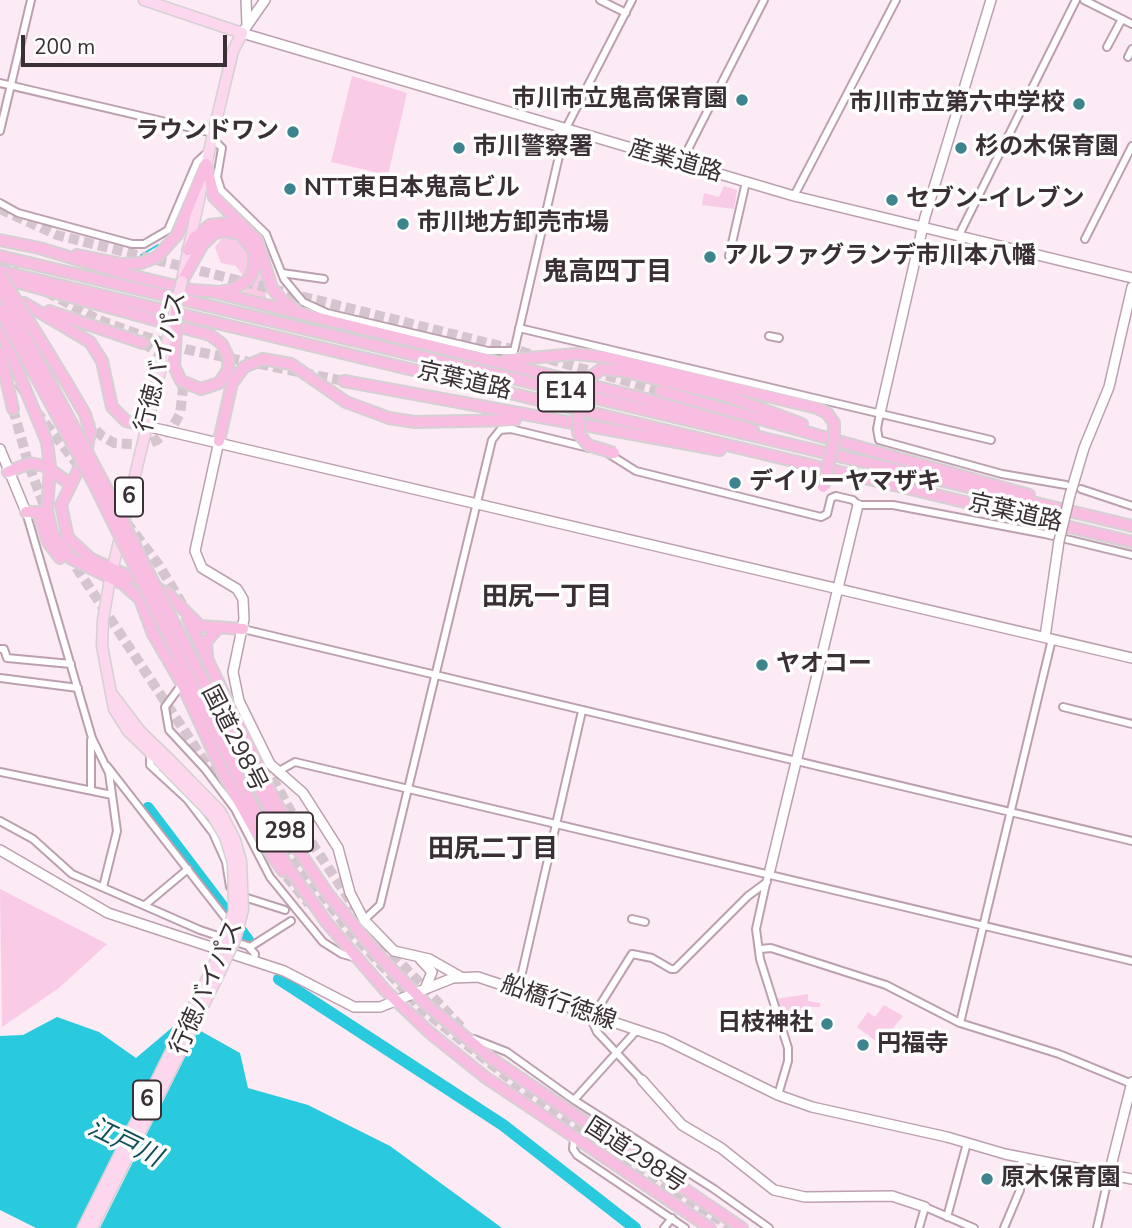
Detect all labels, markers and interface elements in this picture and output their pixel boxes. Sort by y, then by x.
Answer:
scale bar [24,21,231,65]
text: 200 m [34,33,95,61]
place label: 市川市立鬼高保育園 [512,86,728,114]
place label: 市川市立第六中学校 [849,90,1065,118]
marker: 市川市立鬼高保育園 [734,92,750,108]
marker: 市川市立第六中学校 [1071,96,1087,112]
place label: ラウンドワン [135,118,279,146]
marker: ラウンドワン [285,124,301,140]
place label: 市川警察署 [473,134,593,162]
place label: 杉の木保育園 [975,134,1119,162]
street label: 産業道路 [625,135,725,189]
marker: 市川警察署 [451,140,467,156]
marker: 杉の木保育園 [953,140,969,156]
place label: NTT東日本鬼高ビル [304,175,520,203]
marker: NTT東日本鬼高ビル [282,181,298,197]
place label: セブン-イレブン [906,186,1084,214]
marker: セブン-イレブン [884,192,900,208]
place label: 市川地方卸売市場 [417,210,609,238]
marker: 市川地方卸売市場 [395,216,411,232]
place label: アルファグランデ市川本八幡 [724,243,1036,271]
marker: アルファグランデ市川本八幡 [702,249,718,265]
district label: 鬼高四丁目 [542,258,672,290]
street label: 行徳バイパス [131,289,193,435]
street label: 京葉道路 [414,357,514,407]
road number: E14 [538,372,594,412]
place label: デイリーヤマザキ [749,469,941,497]
marker: デイリーヤマザキ [727,475,743,491]
road number: 6 [115,477,143,516]
street label: 京葉道路 [965,489,1065,539]
district label: 田尻一丁目 [482,583,612,615]
place label: ヤオコー [776,651,872,679]
marker: ヤオコー [754,657,770,673]
street label: 国道298号 [194,681,272,797]
road number: 298 [257,812,313,852]
district label: 田尻二丁目 [428,835,558,867]
street label: 行徳バイパス [166,916,250,1060]
street label: 船橋行徳線 [497,971,619,1037]
place label: 日枝神社 [717,1010,813,1038]
marker: 日枝神社 [819,1016,835,1032]
place label: 円福寺 [877,1031,949,1059]
marker: 円福寺 [855,1037,871,1053]
road number: 6 [133,1080,161,1120]
water label: 江戸川 [82,1113,166,1175]
street label: 国道298号 [579,1113,691,1199]
place label: 原木保育園 [1001,1165,1121,1193]
marker: 原木保育園 [979,1171,995,1187]

